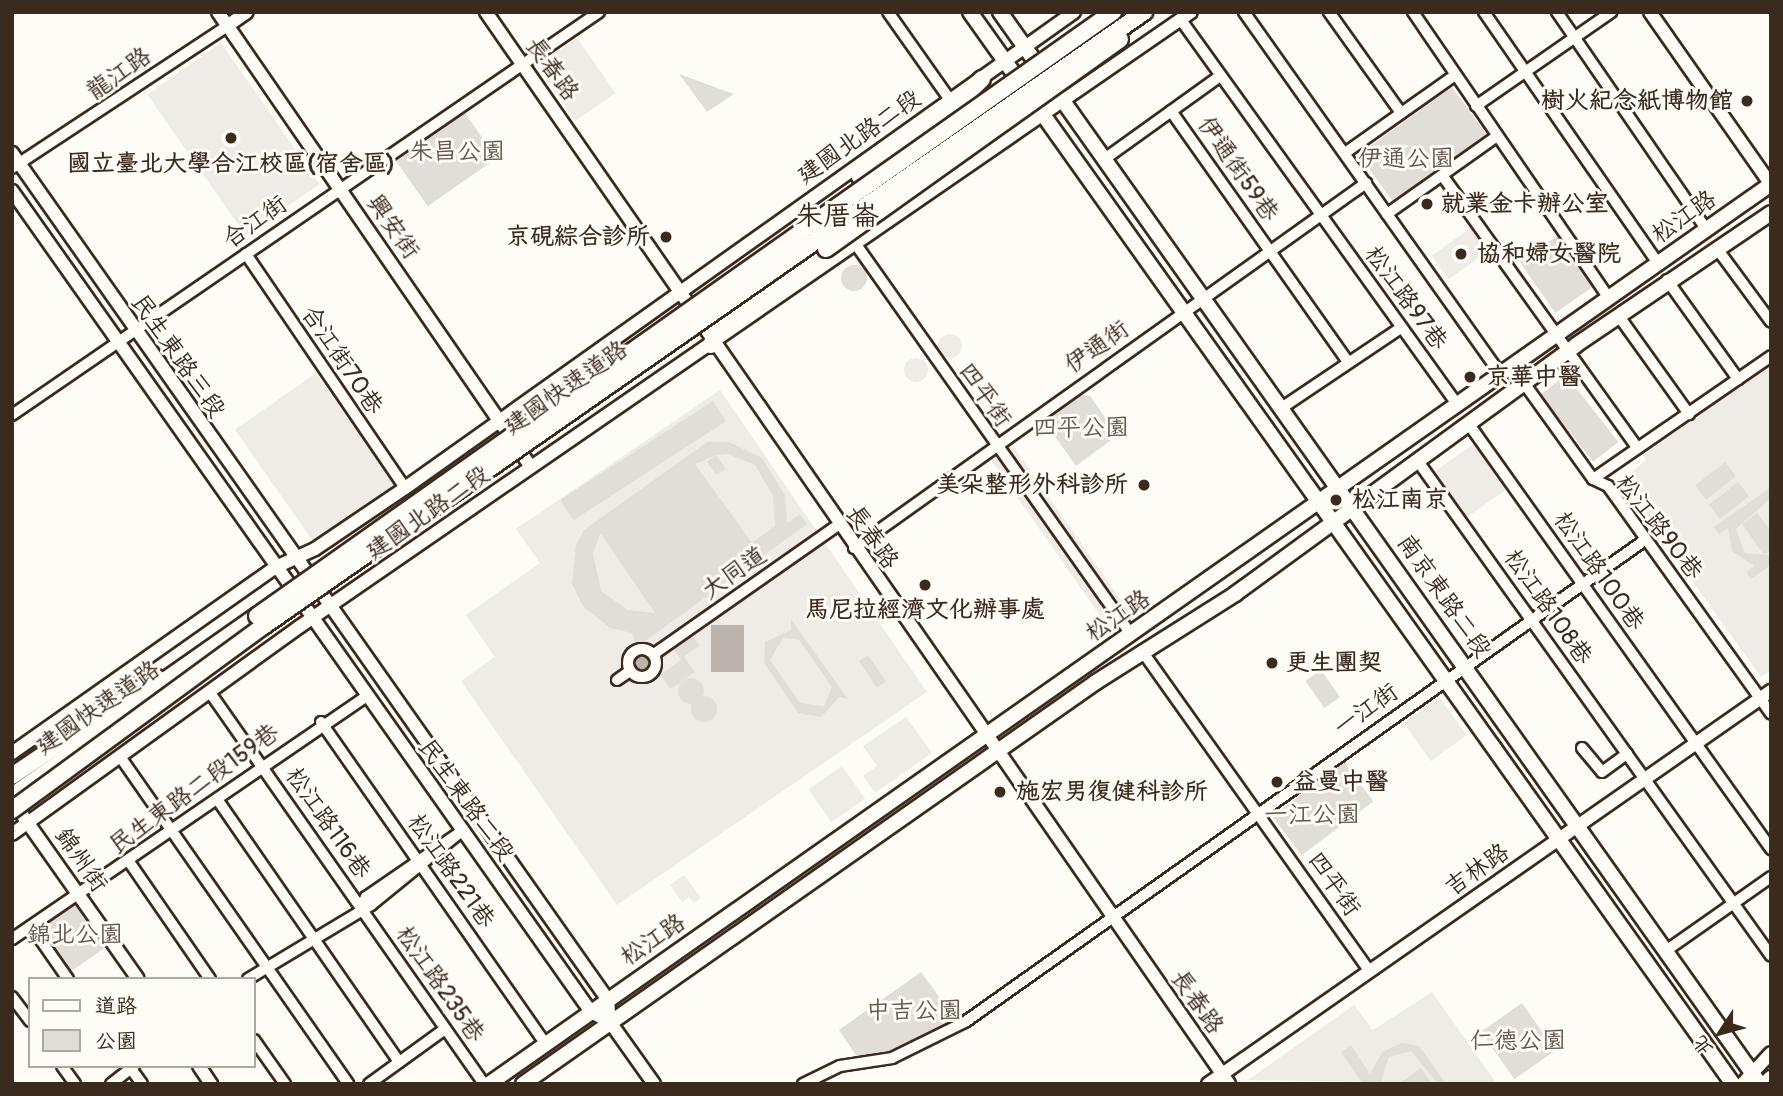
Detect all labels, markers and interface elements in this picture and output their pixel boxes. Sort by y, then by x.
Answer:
street label: 長春路 [519,31,585,107]
street label: 龍江路 [81,42,157,106]
street label: 建國北路二段 [792,84,926,190]
place label: 樹火紀念紙博物館 [1541,87,1733,115]
marker: 樹火紀念紙博物館 [1739,93,1755,109]
street label: 伊通街59巷 [1191,111,1285,227]
marker: 國立臺北大學合江校區(宿舍區) [223,130,239,146]
park label: 朱昌公園 [409,138,505,166]
park label: 伊通公園 [1358,145,1454,173]
place label: 國立臺北大學合江校區(宿舍區) [67,150,395,178]
street label: 松江路 [1646,185,1722,249]
street label: 興安街 [361,189,425,265]
street label: 合江街 [217,190,293,254]
place label: 就業金卡辦公室 [1441,190,1609,218]
marker: 就業金卡辦公室 [1419,196,1435,212]
district label: 朱厝崙 [795,200,879,234]
place label: 京硯綜合診所 [506,223,650,251]
marker: 京硯綜合診所 [656,227,676,247]
place label: 協和婦女醫院 [1477,240,1621,268]
street label: 松江路97巷 [1359,241,1453,355]
marker: 協和婦女醫院 [1451,244,1471,264]
street label: 民生東路三段 [125,289,231,423]
street label: 合江街70巷 [295,300,389,420]
street label: 伊通街 [1059,315,1135,379]
street label: 建國快速道路 [499,335,633,441]
street label: 四平街 [953,357,1017,433]
place label: 京華中醫 [1486,363,1582,391]
marker: 京華中醫 [1460,367,1480,387]
park label: 四平公園 [1033,414,1129,442]
street label: 建國北路二段 [361,460,495,566]
street label: 松江路90巷 [1609,469,1709,585]
place label: 美朵整形外科診所 [936,471,1128,499]
marker: 美朵整形外科診所 [1134,475,1154,495]
place label: 松江南京 [1352,486,1448,514]
marker: 松江南京 [1326,490,1346,510]
street label: 長春路 [840,499,904,575]
street label: 松江路100巷 [1548,506,1650,636]
street label: 南京東路二段 [1391,529,1497,663]
street label: 大同道 [696,541,772,605]
street label: 松江路108巷 [1498,544,1598,670]
marker: 馬尼拉經濟文化辦事處 [917,577,933,593]
street label: 松江路 [1080,584,1156,648]
place label: 馬尼拉經濟文化辦事處 [805,596,1045,624]
place label: 更生團契 [1286,649,1382,677]
street label: 建國快速道路 [31,655,165,761]
marker: 更生團契 [1264,655,1280,671]
street label: 一江街 [1328,678,1404,742]
street label: 民生東路二段159巷 [104,718,284,860]
street label: 民生東路二段 [412,733,520,867]
street label: 松江路116巷 [279,762,377,884]
place label: 益曼中醫 [1293,768,1389,796]
marker: 益曼中醫 [1267,772,1287,792]
place label: 施宏男復健科診所 [1016,778,1208,806]
marker: 施宏男復健科診所 [990,782,1010,802]
park label: 一江公園 [1264,801,1360,829]
street label: 松江路221巷 [401,809,501,933]
street label: 錦州街 [49,822,113,898]
street label: 吉林路 [1439,838,1515,902]
street label: 四平街 [1302,846,1366,922]
street label: 松江路 [615,908,691,972]
street label: 松江路235巷 [389,920,491,1048]
park label: 錦北公園 [27,921,123,949]
street label: 長春路 [1165,964,1229,1040]
legend [28,977,256,1068]
text: 道路 [95,993,137,1020]
park label: 中吉公園 [866,997,962,1025]
north arrow [1685,998,1755,1068]
park label: 仁德公園 [1470,1027,1566,1055]
text: 公園 [95,1028,137,1055]
text: 北 [1688,1031,1718,1060]

